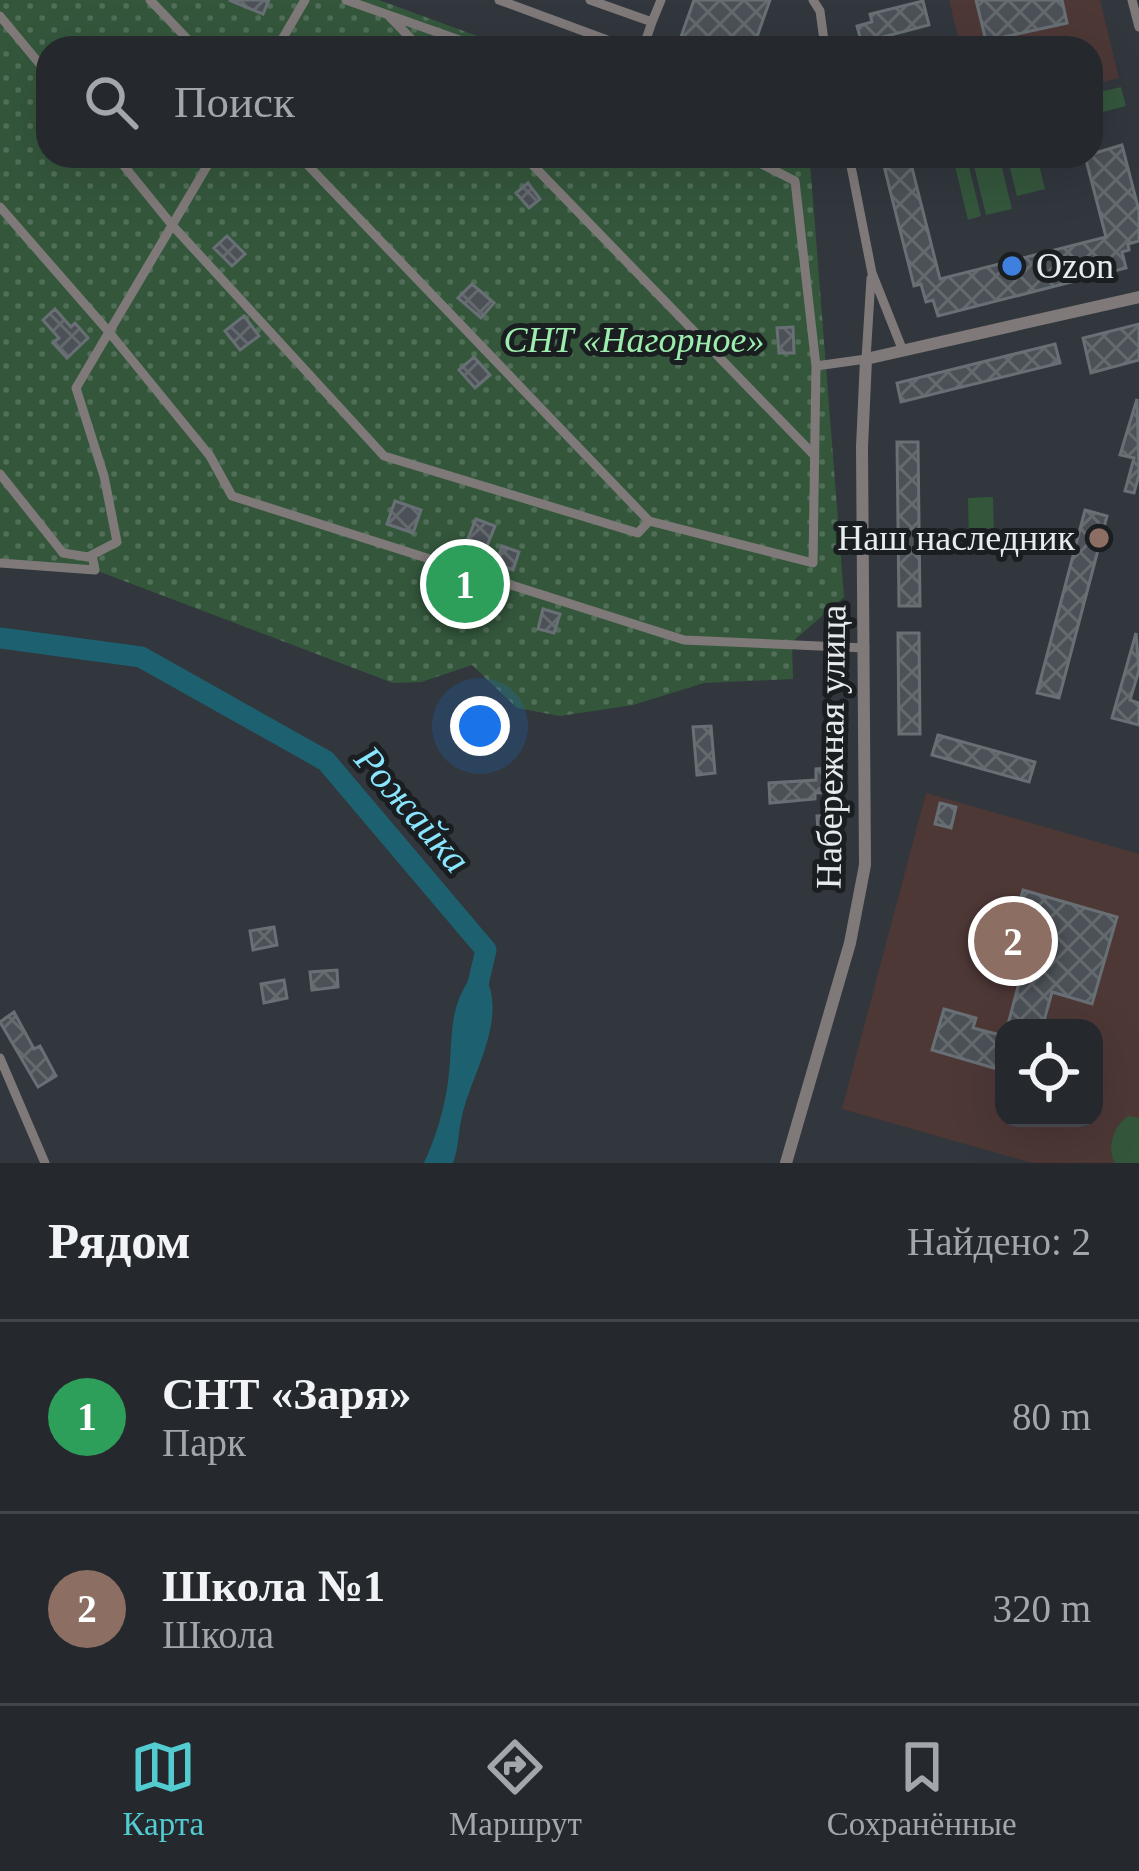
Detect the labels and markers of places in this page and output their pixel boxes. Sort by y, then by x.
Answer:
place label: Ozon [1036,246,1114,286]
marker: Ozon [999,253,1025,279]
place label: Наш наследник [837,518,1076,558]
marker: Наш наследник [1086,525,1112,551]
pin: 1 [426,539,504,629]
pin: 2 [974,896,1052,986]

